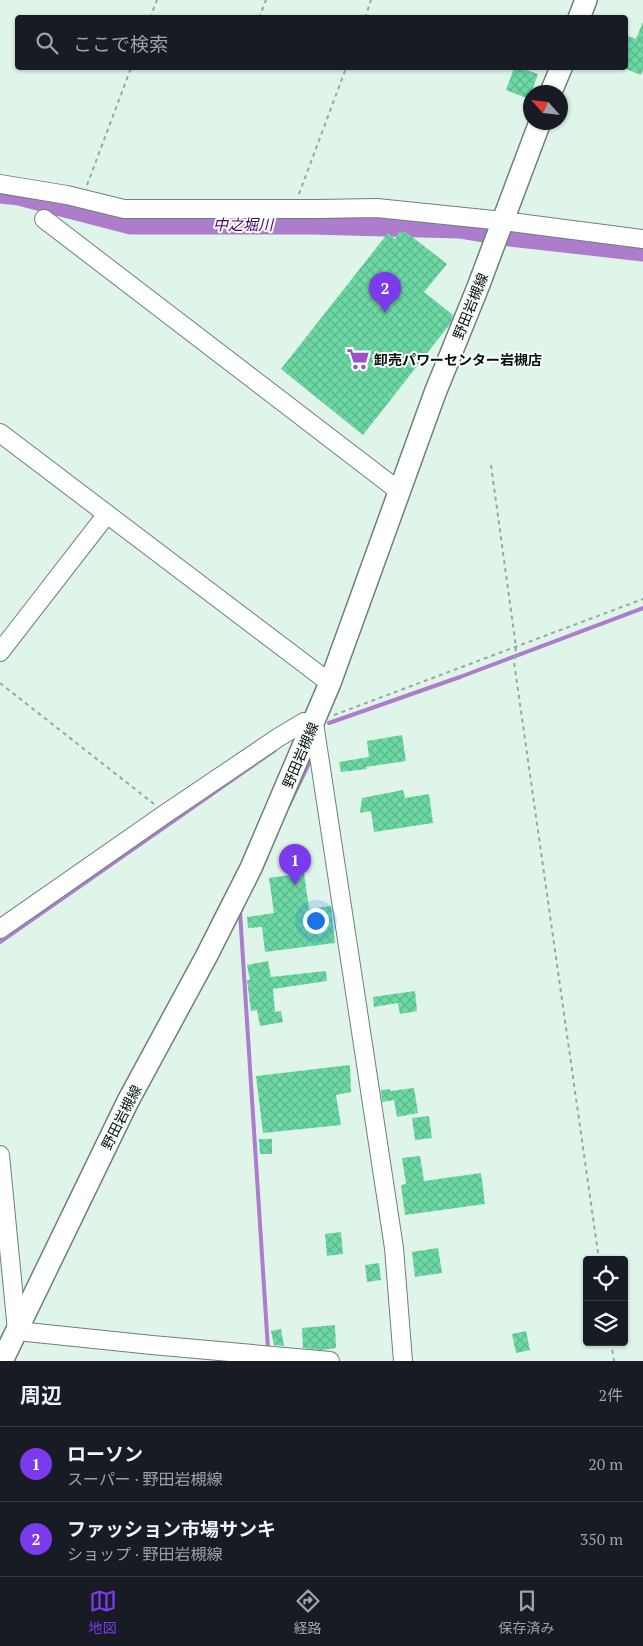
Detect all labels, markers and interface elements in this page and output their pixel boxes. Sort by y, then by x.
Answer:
search box [15,15,628,70]
icon: search [33,29,61,57]
text: ここで検索 [73,31,168,56]
north arrow [523,85,568,130]
water label: 中之堀川 [213,214,275,234]
street label: 野田岩槻線 [448,270,492,342]
pin: 2 [369,272,401,313]
supermarket icon: 卸売パワーセンター岩槻店 [345,346,371,372]
place label: 卸売パワーセンター岩槻店 [374,350,542,369]
street label: 野田岩槻線 [278,719,322,791]
pin: 1 [279,844,311,885]
your location [303,908,329,934]
street label: 野田岩槻線 [97,1082,145,1152]
map controls [583,1256,628,1346]
button: locate [583,1256,628,1301]
button: layers [583,1301,628,1346]
text: 周辺 [20,1381,62,1409]
text: 2件 [598,1384,623,1406]
text: ローソン [67,1441,143,1466]
text: 1 [31,1453,41,1475]
text: 20 m [588,1453,623,1475]
text: スーパー · 野田岩槻線 [67,1468,222,1490]
text: ファッション市場サンキ [67,1516,276,1541]
text: 2 [31,1528,41,1550]
text: 350 m [580,1528,623,1550]
text: ショップ · 野田岩槻線 [67,1543,223,1565]
tab: 地図 [89,1587,117,1637]
tab: 経路 [294,1587,322,1637]
tab: 保存済み [499,1587,555,1637]

